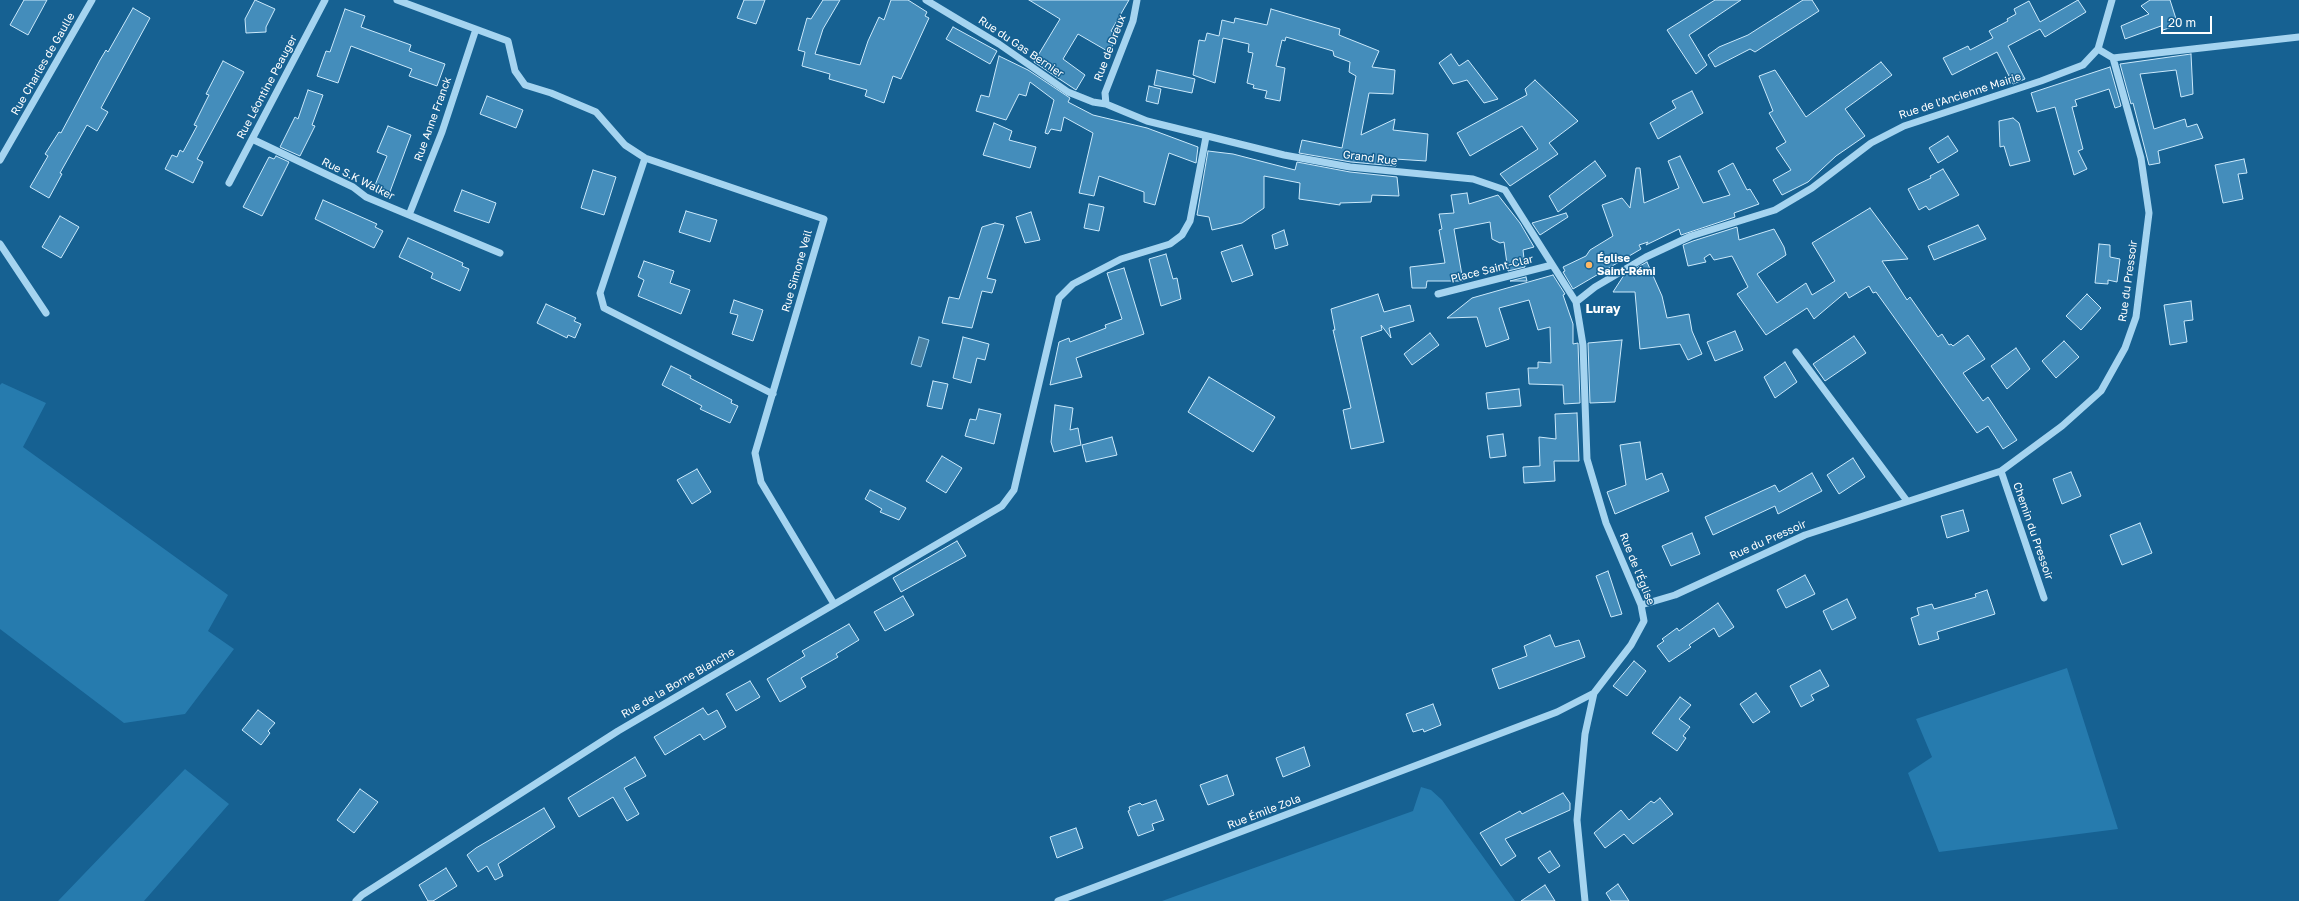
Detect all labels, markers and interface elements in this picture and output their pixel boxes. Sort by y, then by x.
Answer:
scale bar [2163,8,2214,34]
street label: Rue Charles de Gaulle [8,10,78,118]
street label: Rue de Dreux [1091,13,1129,83]
street label: Rue du Gas Bernier [976,14,1066,80]
text: 20 m [2168,15,2196,30]
street label: Rue Léontine Peauger [234,33,300,141]
street label: Rue de l'Ancienne Mairie [1897,70,2023,122]
street label: Rue Anne Franck [412,75,454,163]
street label: Grand Rue [1342,148,1398,168]
street label: Rue S.K Walker [319,155,397,203]
street label: Rue Simone Veil [779,228,815,314]
street label: Rue du Pressoir [2116,239,2140,323]
street label: Place Saint-Clar [1449,252,1535,286]
place label: Église Saint-Rémi [1597,252,1655,278]
marker: Église Saint-Rémi [1584,260,1594,270]
district label: Luray [1585,301,1621,317]
street label: Chemin du Pressoir [2010,481,2056,581]
street label: Rue du Pressoir [1728,517,1808,563]
street label: Rue de l'Église [1617,531,1657,607]
street label: Rue de la Borne Blanche [619,645,737,721]
street label: Rue Émile Zola [1225,792,1303,832]

